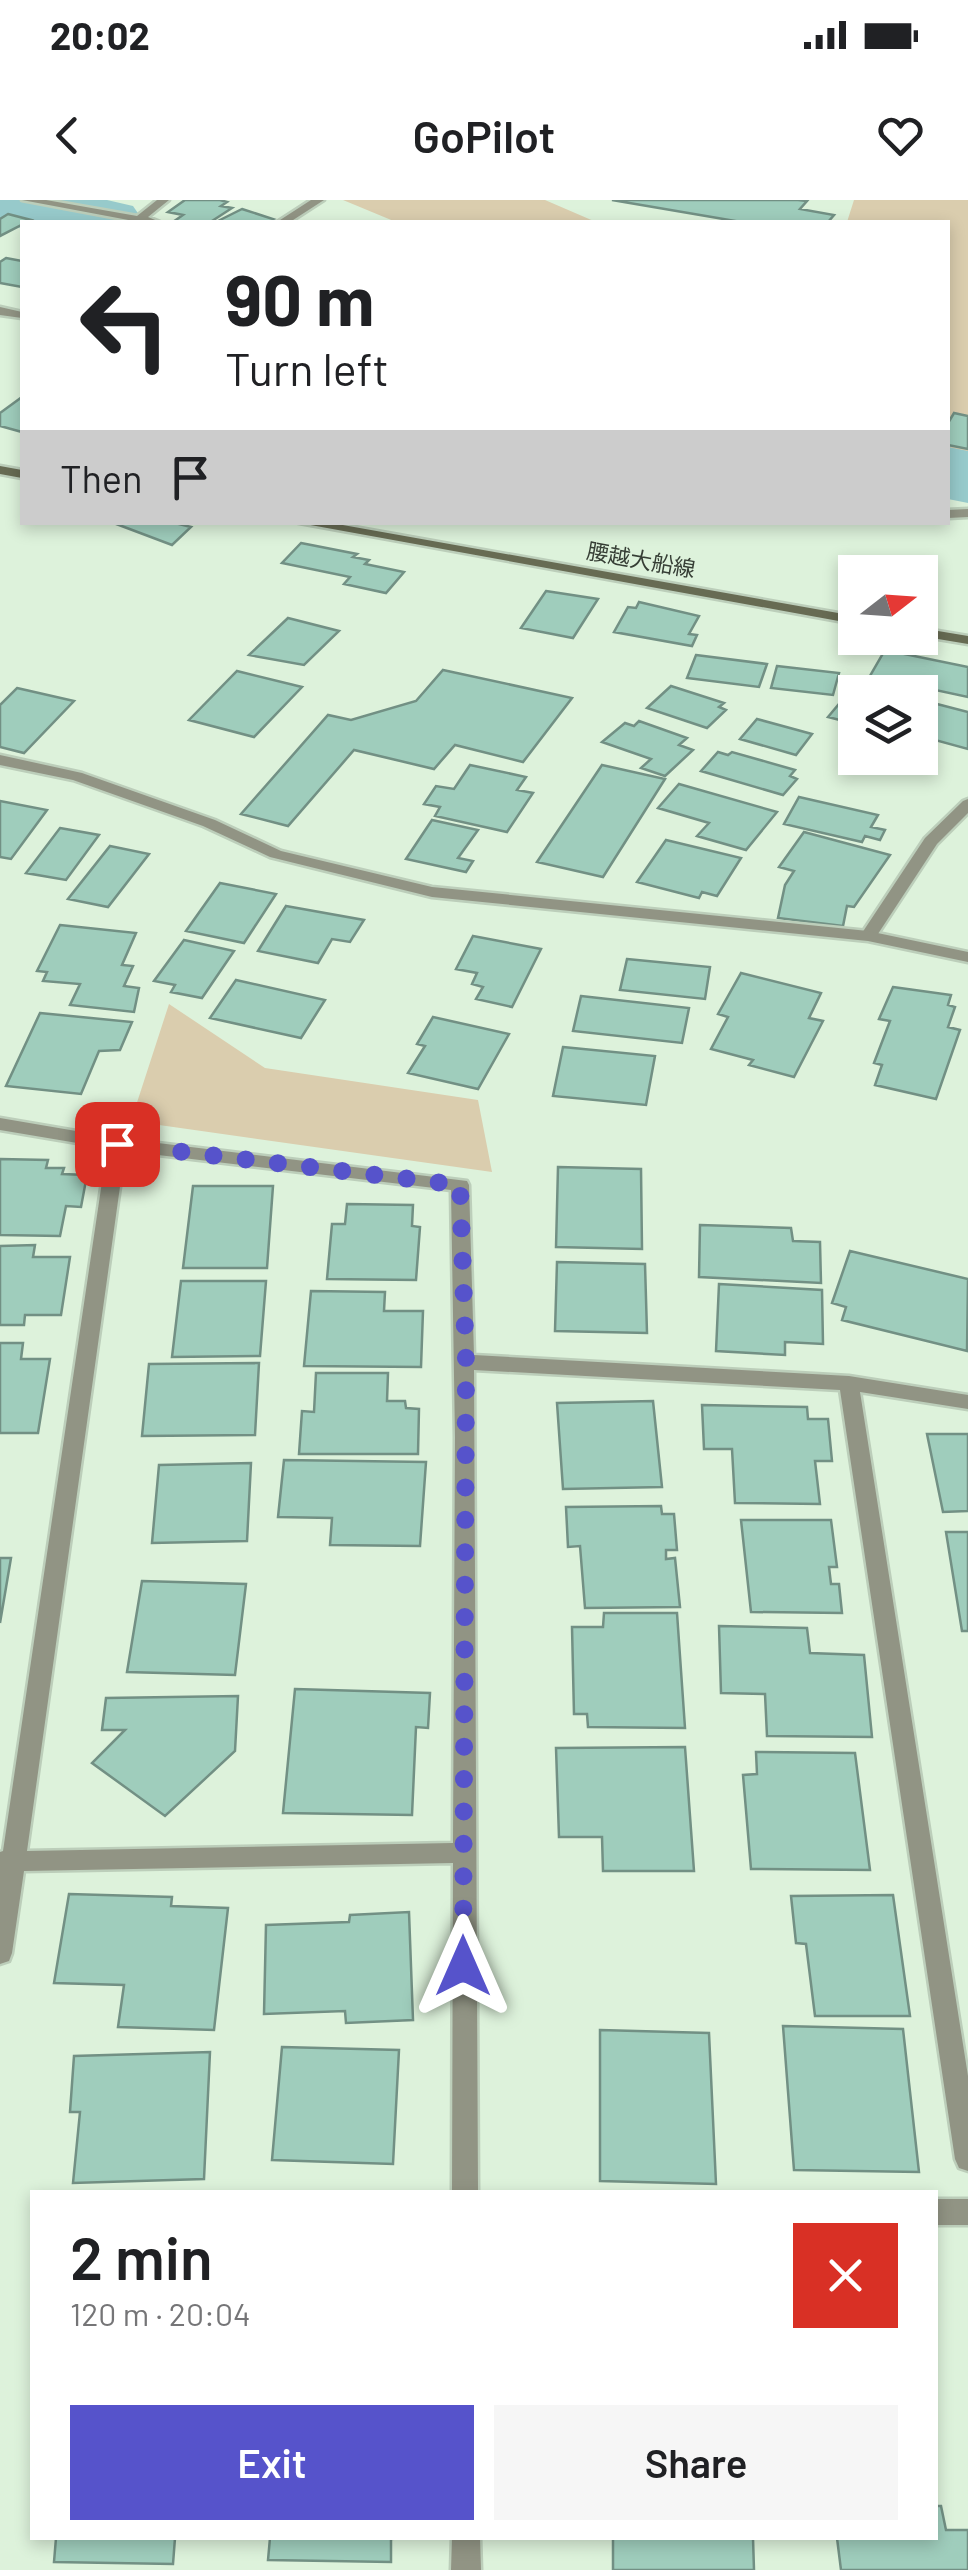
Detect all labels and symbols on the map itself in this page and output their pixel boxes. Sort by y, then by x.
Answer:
street label: 腰越大船線 [585,537,698,581]
north arrow [838,555,938,655]
pin [75,1102,160,1187]
position arrow [411,1914,515,2018]

